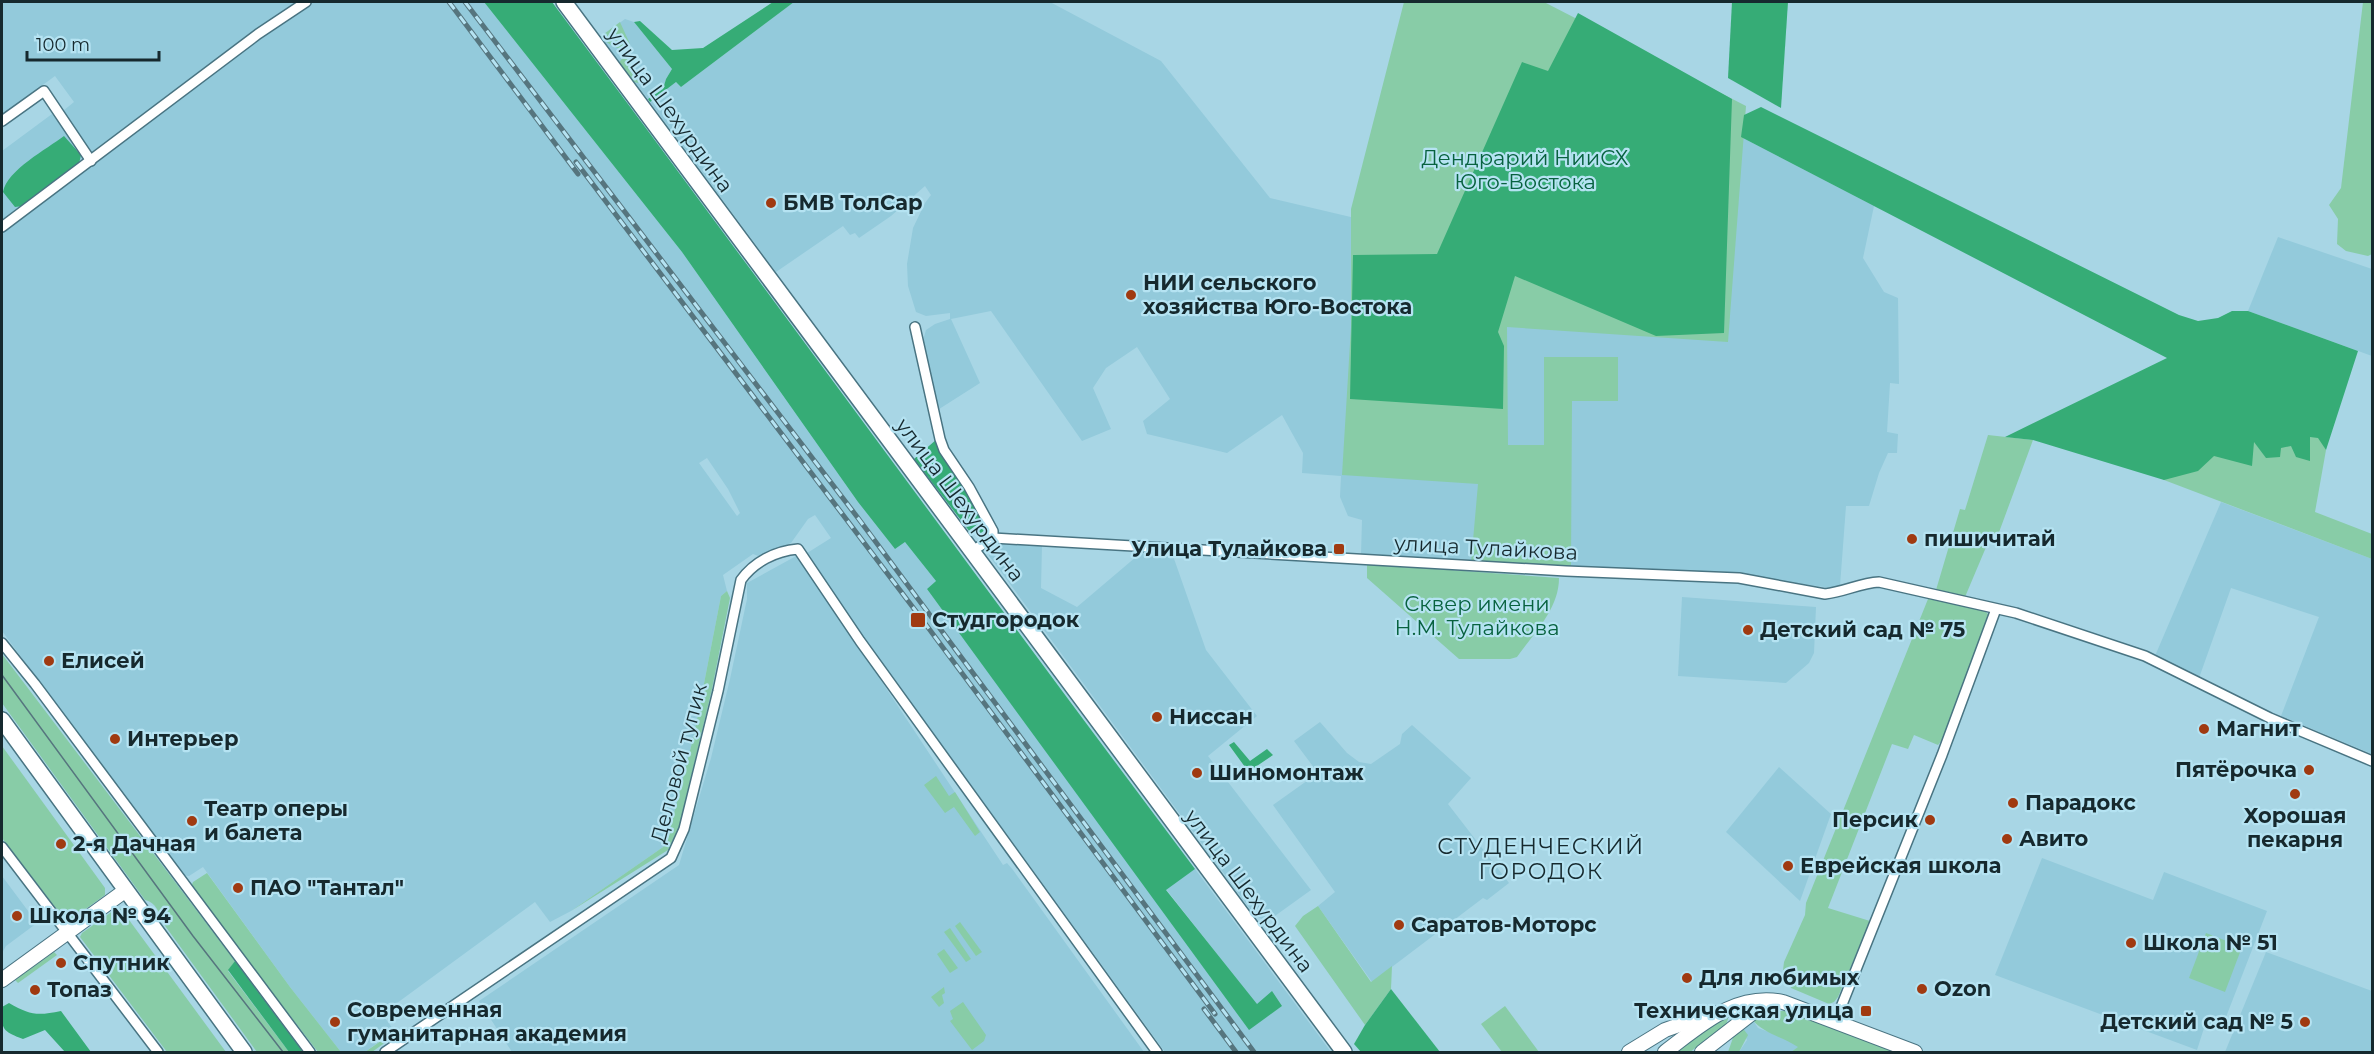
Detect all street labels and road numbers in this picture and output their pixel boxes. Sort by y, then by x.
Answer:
street label: улица Шехурдина [602,21,739,197]
street label: улица Шехурдина [890,412,1030,586]
street label: улица Тулайкова [1392,530,1579,565]
street label: Деловой тупик [645,680,712,845]
street label: улица Шехурдина [1179,803,1319,977]

